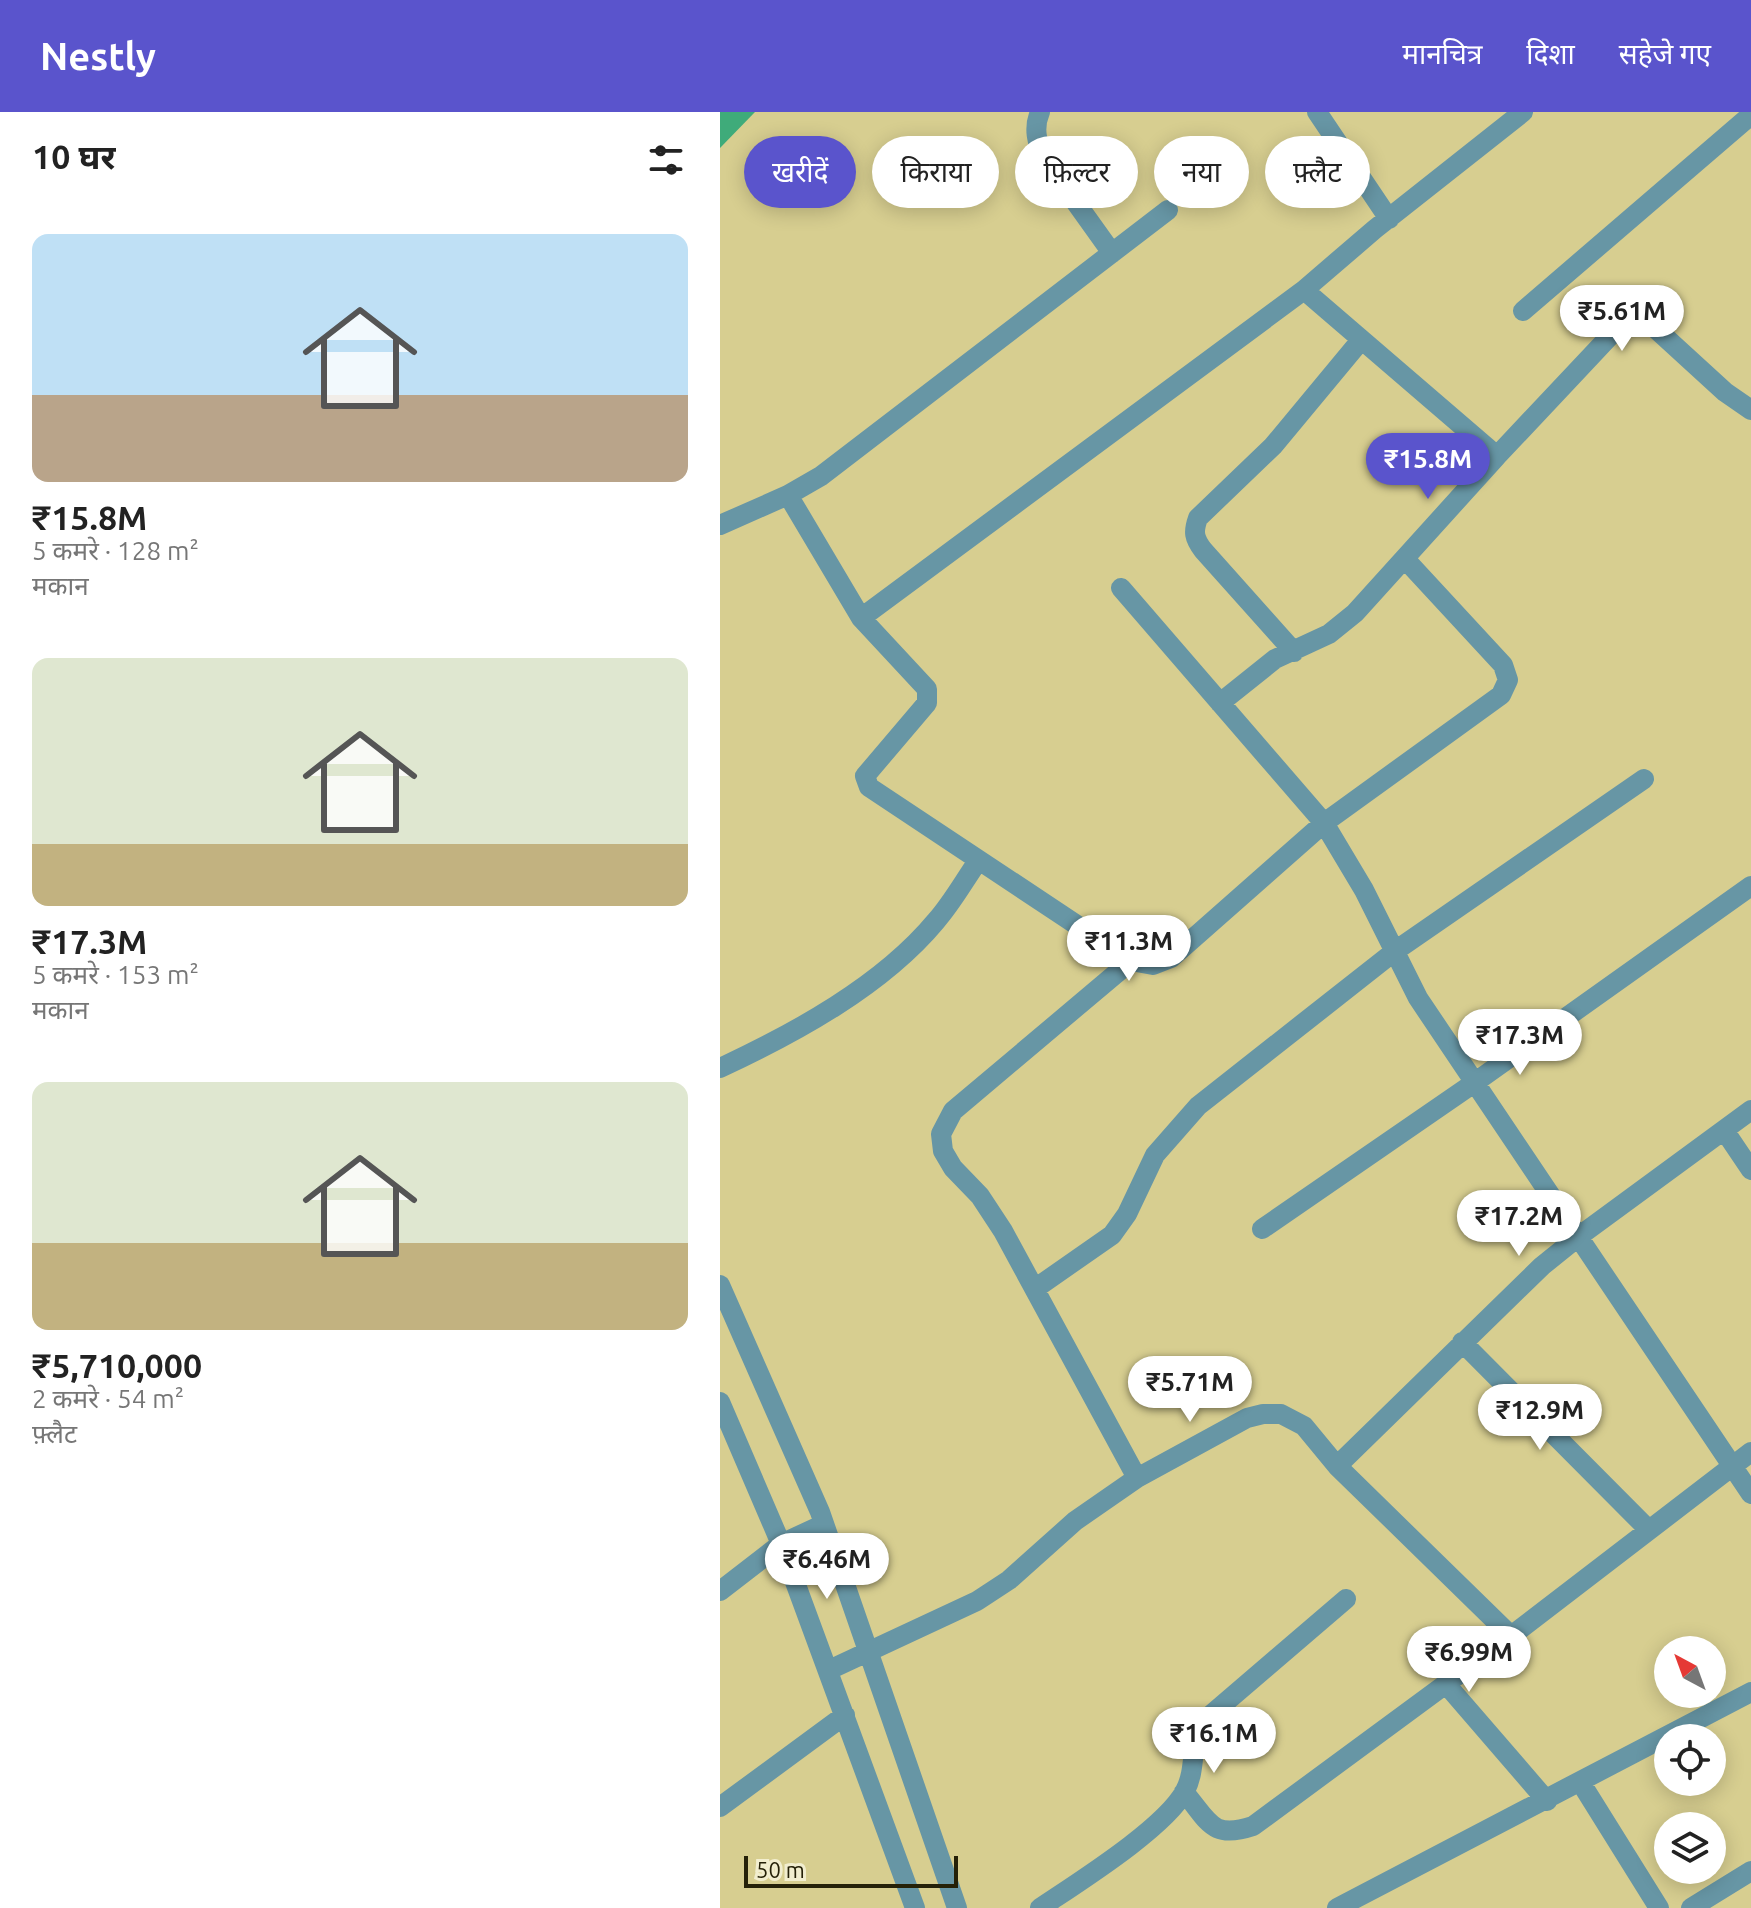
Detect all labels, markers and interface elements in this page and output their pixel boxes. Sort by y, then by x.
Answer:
text: Nestly [40,35,156,77]
text: मानचित्र [1402,38,1482,69]
text: दिशा [1526,38,1575,69]
text: सहेजे गए [1619,38,1711,69]
chip: खरीदें [744,136,856,208]
chip: किराया [872,136,999,208]
chip: फ़िल्टर [1015,136,1138,208]
chip: नया [1154,136,1249,208]
chip: फ़्लैट [1265,136,1370,208]
text: 10 घर [32,137,115,175]
icon: filters [644,138,688,182]
pin: ₹5.61M [1557,285,1687,353]
icon: home [288,286,432,430]
text: ₹5.61M [1578,296,1666,325]
pin: ₹15.8M [1363,433,1493,501]
text: ₹15.8M [1384,444,1472,473]
text: ₹15.8M [32,498,147,536]
text: 5 कमरे · 128 m² [32,536,199,565]
text: मकान [32,571,89,600]
icon: home [288,710,432,854]
pin: ₹11.3M [1064,915,1194,983]
text: ₹17.3M [32,922,147,960]
text: ₹11.3M [1085,926,1173,955]
text: 5 कमरे · 153 m² [32,960,199,989]
text: मकान [32,995,89,1024]
pin: ₹17.3M [1455,1009,1585,1077]
text: ₹17.3M [1476,1020,1564,1049]
icon: home [288,1134,432,1278]
pin: ₹17.2M [1454,1190,1584,1258]
text: ₹17.2M [1475,1201,1563,1230]
text: ₹5,710,000 [32,1346,202,1384]
pin: ₹5.71M [1125,1356,1255,1424]
text: ₹5.71M [1146,1367,1234,1396]
text: 2 कमरे · 54 m² [32,1384,184,1413]
pin: ₹12.9M [1475,1384,1605,1452]
text: ₹12.9M [1496,1395,1584,1424]
text: फ़्लैट [32,1419,77,1448]
pin: ₹6.46M [762,1533,892,1601]
text: ₹6.46M [783,1544,871,1573]
pin: ₹6.99M [1404,1626,1534,1694]
north arrow [1654,1636,1726,1708]
map controls [1654,1636,1726,1884]
text: ₹6.99M [1425,1637,1513,1666]
pin: ₹16.1M [1149,1707,1279,1775]
text: ₹16.1M [1170,1718,1258,1747]
button: locate [1654,1724,1726,1796]
button: layers [1654,1812,1726,1884]
scale bar [744,1852,958,1888]
text: 50 m [756,1857,805,1882]

